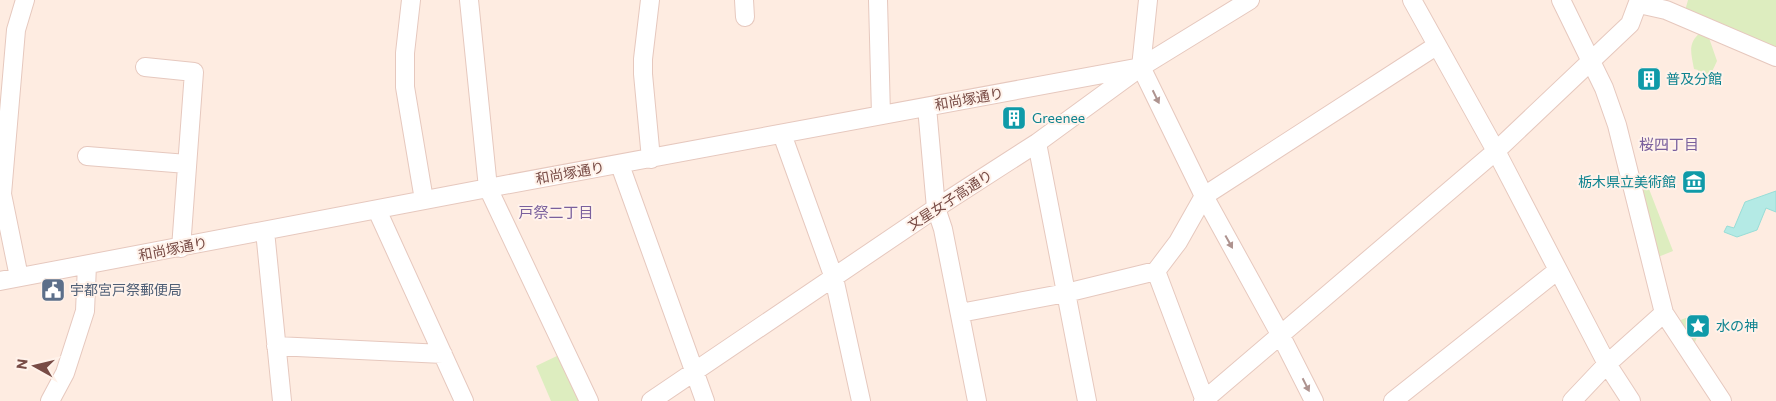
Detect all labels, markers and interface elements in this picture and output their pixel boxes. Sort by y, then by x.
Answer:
building icon: 普及分館 [1636,66,1662,92]
place label: 普及分館 [1666,70,1722,87]
street label: 和尚塚通り [933,84,1005,113]
one-way arrow [1152,90,1160,105]
building icon: Greenee [1001,105,1027,131]
place label: Greenee [1032,109,1085,126]
district label: 桜四丁目 [1639,135,1699,153]
street label: 和尚塚通り [534,158,606,187]
street label: 文星女子高通り [904,166,995,233]
museum icon: 栃木県立美術館 [1681,169,1707,195]
place label: 栃木県立美術館 [1578,173,1676,190]
district label: 戸祭二丁目 [518,203,594,221]
street label: 和尚塚通り [137,233,209,264]
one-way arrow [1225,235,1233,250]
public building icon: 宇都宮戸祭郵便局 [40,277,66,303]
place label: 宇都宮戸祭郵便局 [70,281,182,298]
place icon: 水の神 [1685,313,1711,339]
place label: 水の神 [1716,317,1758,334]
north arrow [10,341,60,391]
text: N [12,358,31,371]
one-way arrow [1302,378,1310,393]

